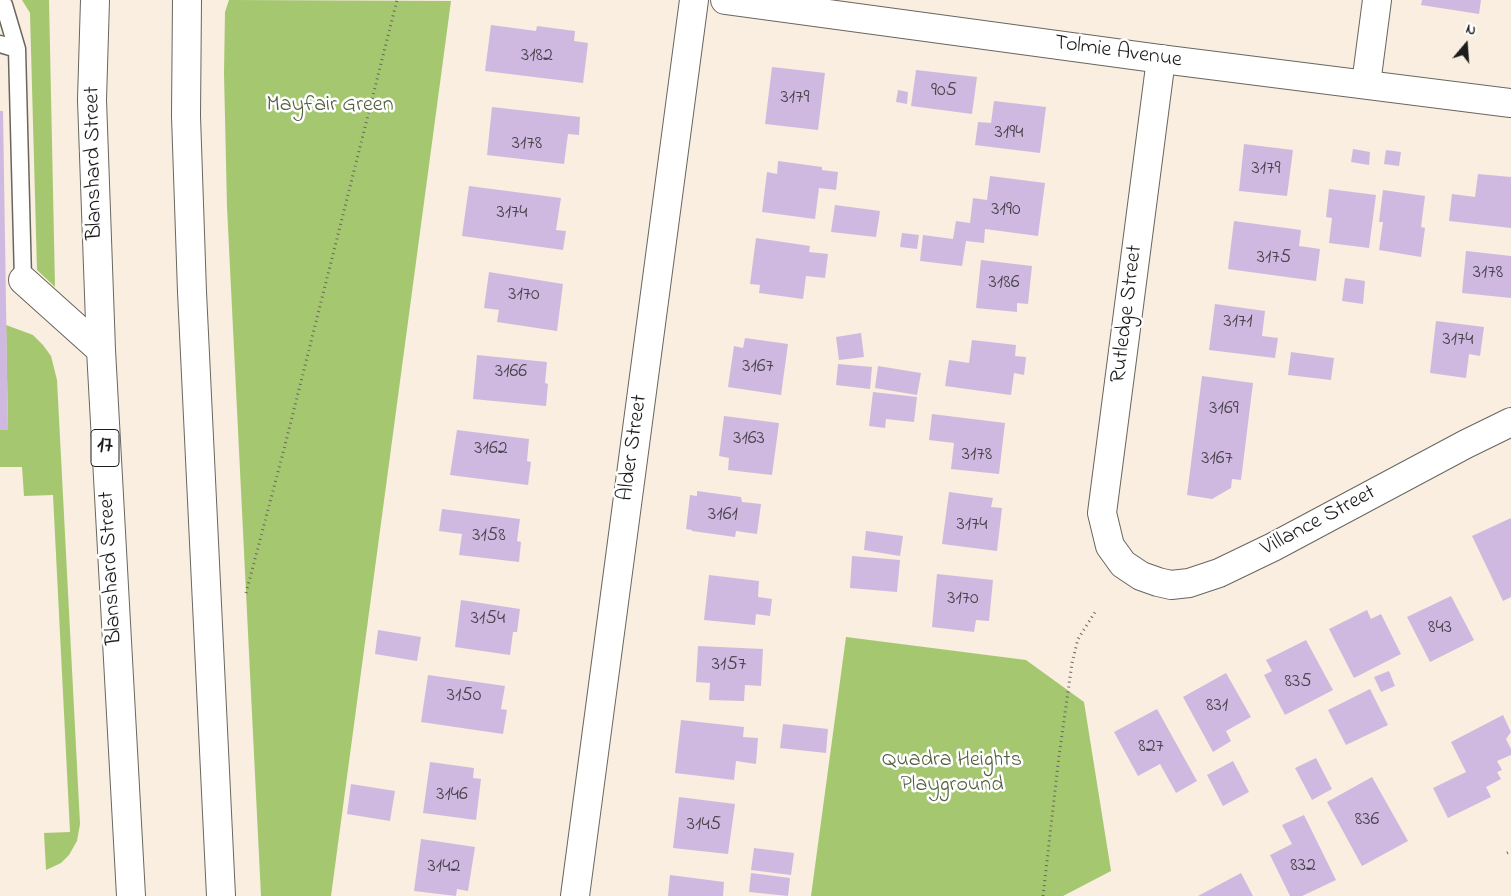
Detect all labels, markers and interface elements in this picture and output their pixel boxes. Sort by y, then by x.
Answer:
text: N [1463,19,1479,42]
north arrow [1441,20,1491,70]
street label: Tolmie Avenue [1053,31,1183,75]
house number: 3182 [521,45,553,69]
house number: 905 [931,80,957,104]
street label: Blanshard Street [80,86,110,240]
house number: 3179 [781,87,809,111]
park label: Mayfair Green [266,93,394,119]
house number: 3194 [995,122,1023,146]
house number: 3178 [512,133,542,157]
house number: 3179 [1252,158,1280,182]
house number: 3190 [991,199,1021,223]
house number: 3174 [496,202,528,226]
street label: Rutledge Street [1106,244,1150,384]
house number: 3175 [1257,247,1291,271]
house number: 3178 [1473,262,1503,286]
house number: 3186 [989,272,1019,296]
house number: 3170 [508,284,540,308]
house number: 3171 [1223,311,1253,335]
house number: 3174 [1442,329,1474,353]
house number: 3167 [742,356,774,380]
house number: 3166 [495,361,527,385]
street label: Alder Street [613,393,655,503]
house number: 3169 [1209,398,1239,422]
house number: 3163 [733,428,765,452]
road number: 17 [91,429,119,466]
house number: 3162 [474,438,508,462]
house number: 3178 [962,444,992,468]
house number: 3167 [1201,448,1233,472]
street label: Villance Street [1257,481,1381,563]
street label: Blanshard Street [95,491,129,645]
house number: 3161 [708,504,738,528]
house number: 3174 [956,514,988,538]
house number: 3158 [472,525,506,549]
house number: 3170 [947,588,979,612]
house number: 3154 [471,608,505,632]
house number: 843 [1428,617,1452,641]
house number: 3157 [712,654,746,678]
house number: 835 [1284,671,1312,695]
house number: 3150 [447,685,481,709]
house number: 831 [1206,695,1228,719]
house number: 827 [1138,736,1164,760]
park label: Quadra Heights Playground [882,748,1022,799]
house number: 3146 [436,784,468,808]
house number: 836 [1355,809,1379,833]
house number: 3145 [687,814,721,838]
house number: 832 [1290,855,1316,879]
house number: 3142 [428,856,460,880]

